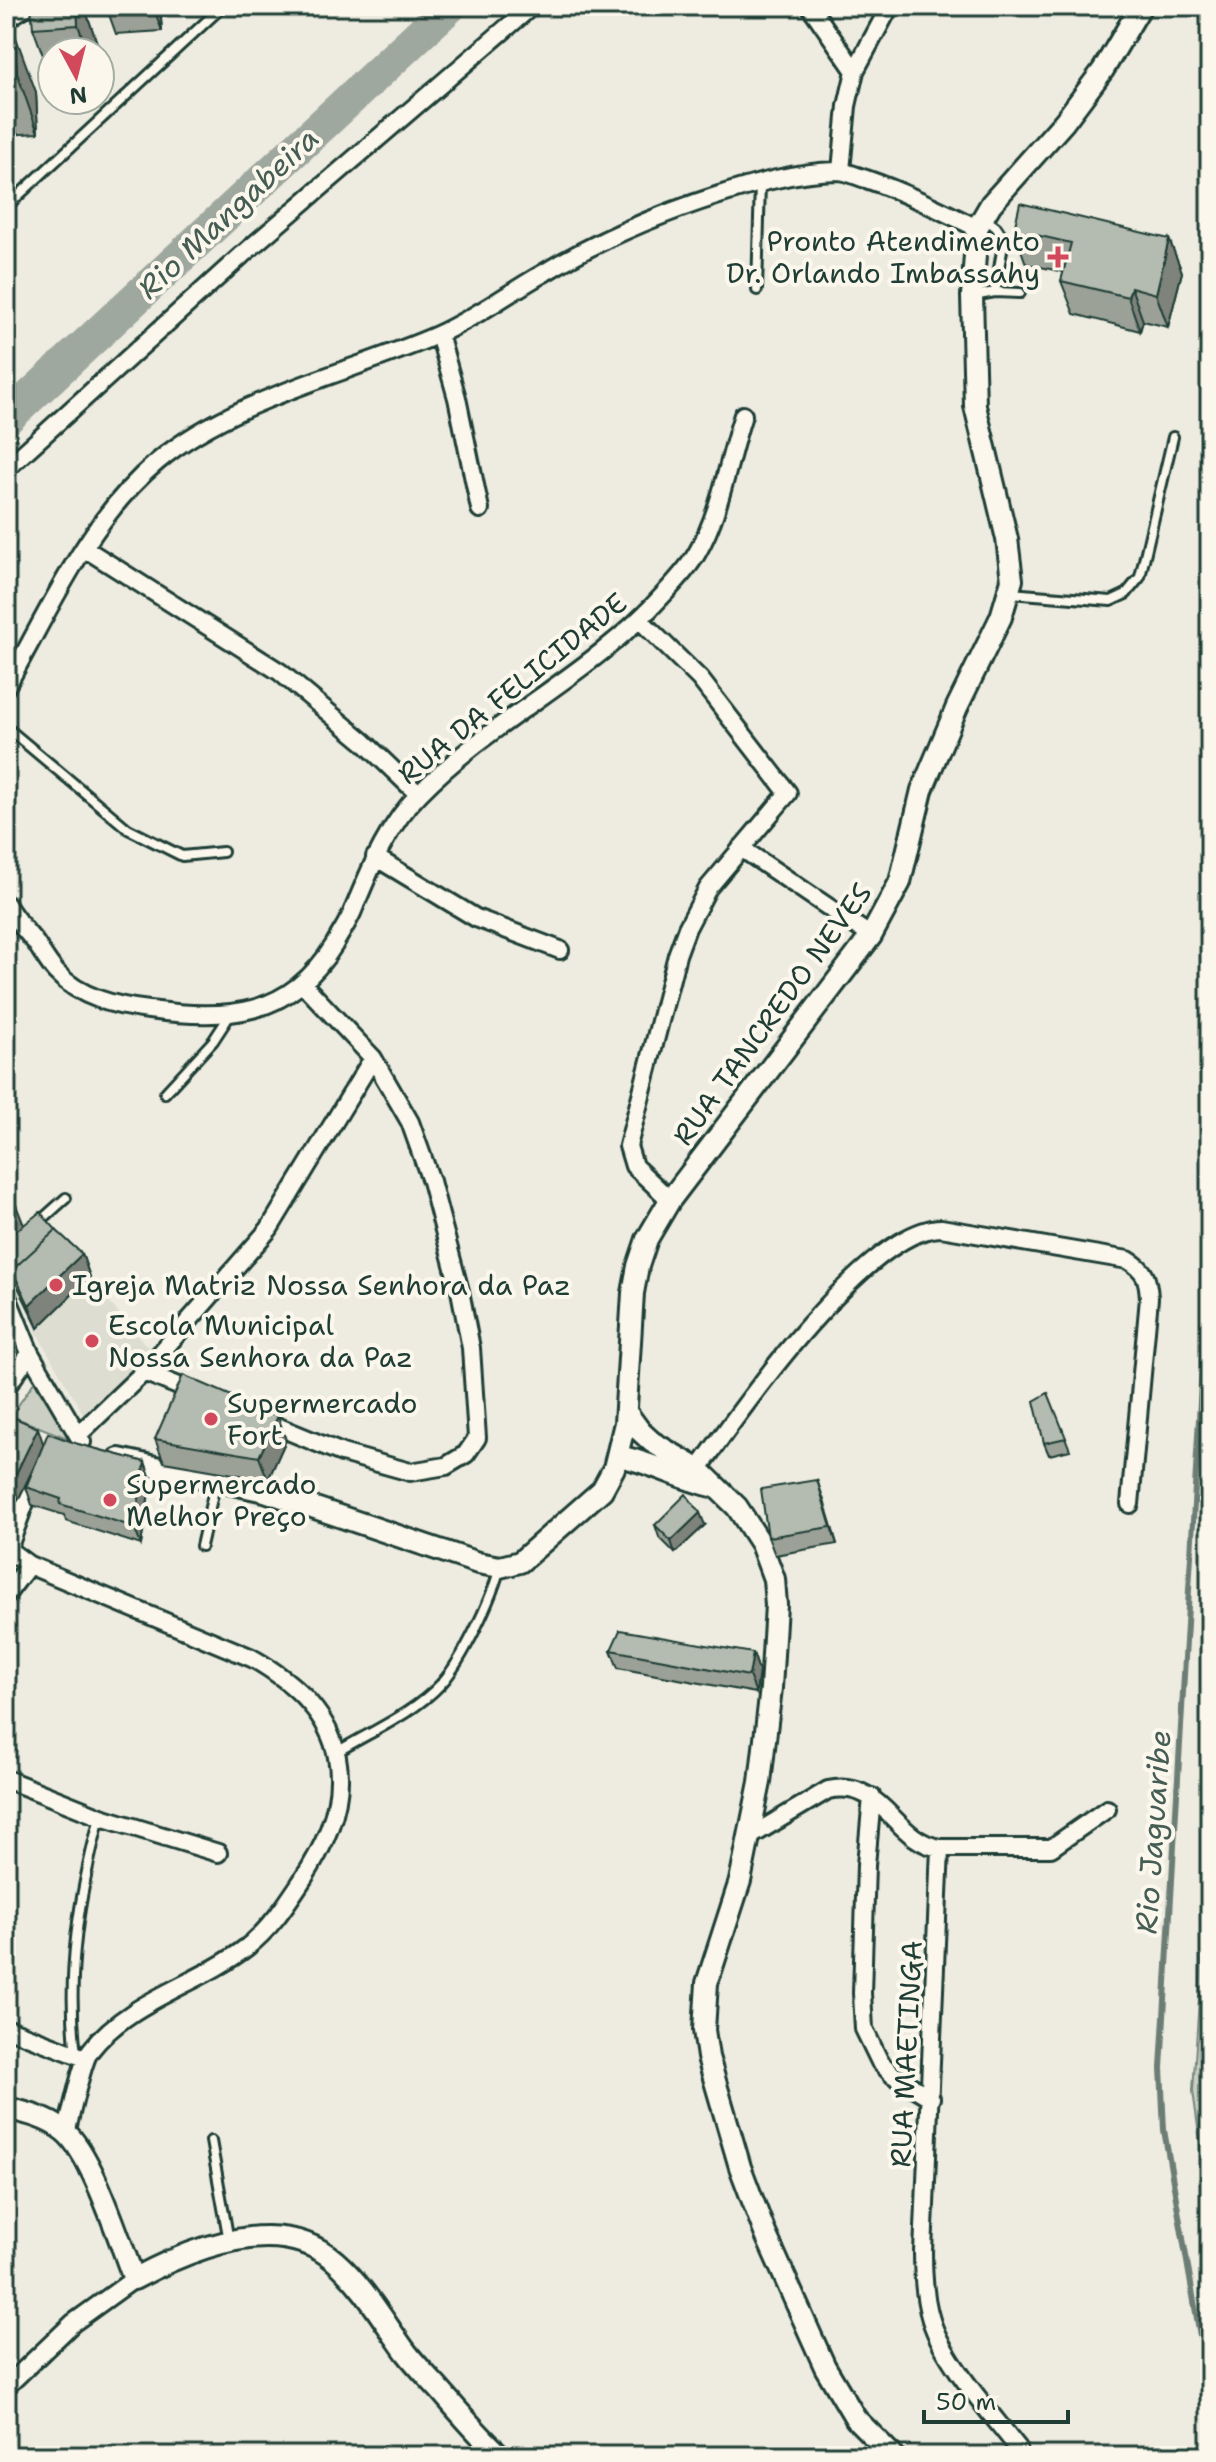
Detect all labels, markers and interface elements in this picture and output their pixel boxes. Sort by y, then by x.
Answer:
north arrow [36,36,116,116]
text: N [68,80,89,111]
water label: Rio Mangabeira [128,118,328,308]
place label: Pronto Atendimento Dr. Orlando Imbassahy [726,222,1040,292]
marker: Pronto Atendimento Dr. Orlando Imbassahy [1047,246,1069,268]
street label: RUA DA FELICIDADE [389,584,635,792]
street label: RUA TANCREDO NEVES [664,875,880,1153]
place label: Igreja Matriz Nossa Senhora da Paz [72,1266,571,1304]
marker: Igreja Matriz Nossa Senhora da Paz [47,1276,65,1294]
place label: Escola Municipal Nossa Senhora da Paz [108,1306,413,1376]
marker: Escola Municipal Nossa Senhora da Paz [83,1332,101,1350]
place label: Supermercado Fort [227,1384,417,1454]
marker: Supermercado Fort [202,1410,220,1428]
place label: Supermercado Melhor Preço [126,1465,316,1535]
marker: Supermercado Melhor Preço [101,1491,119,1509]
water label: Rio Jaguaribe [1125,1729,1181,1935]
street label: RUA MAETINGA [881,1939,931,2169]
scale bar [924,2374,1068,2424]
text: 50 m [936,2386,996,2418]

